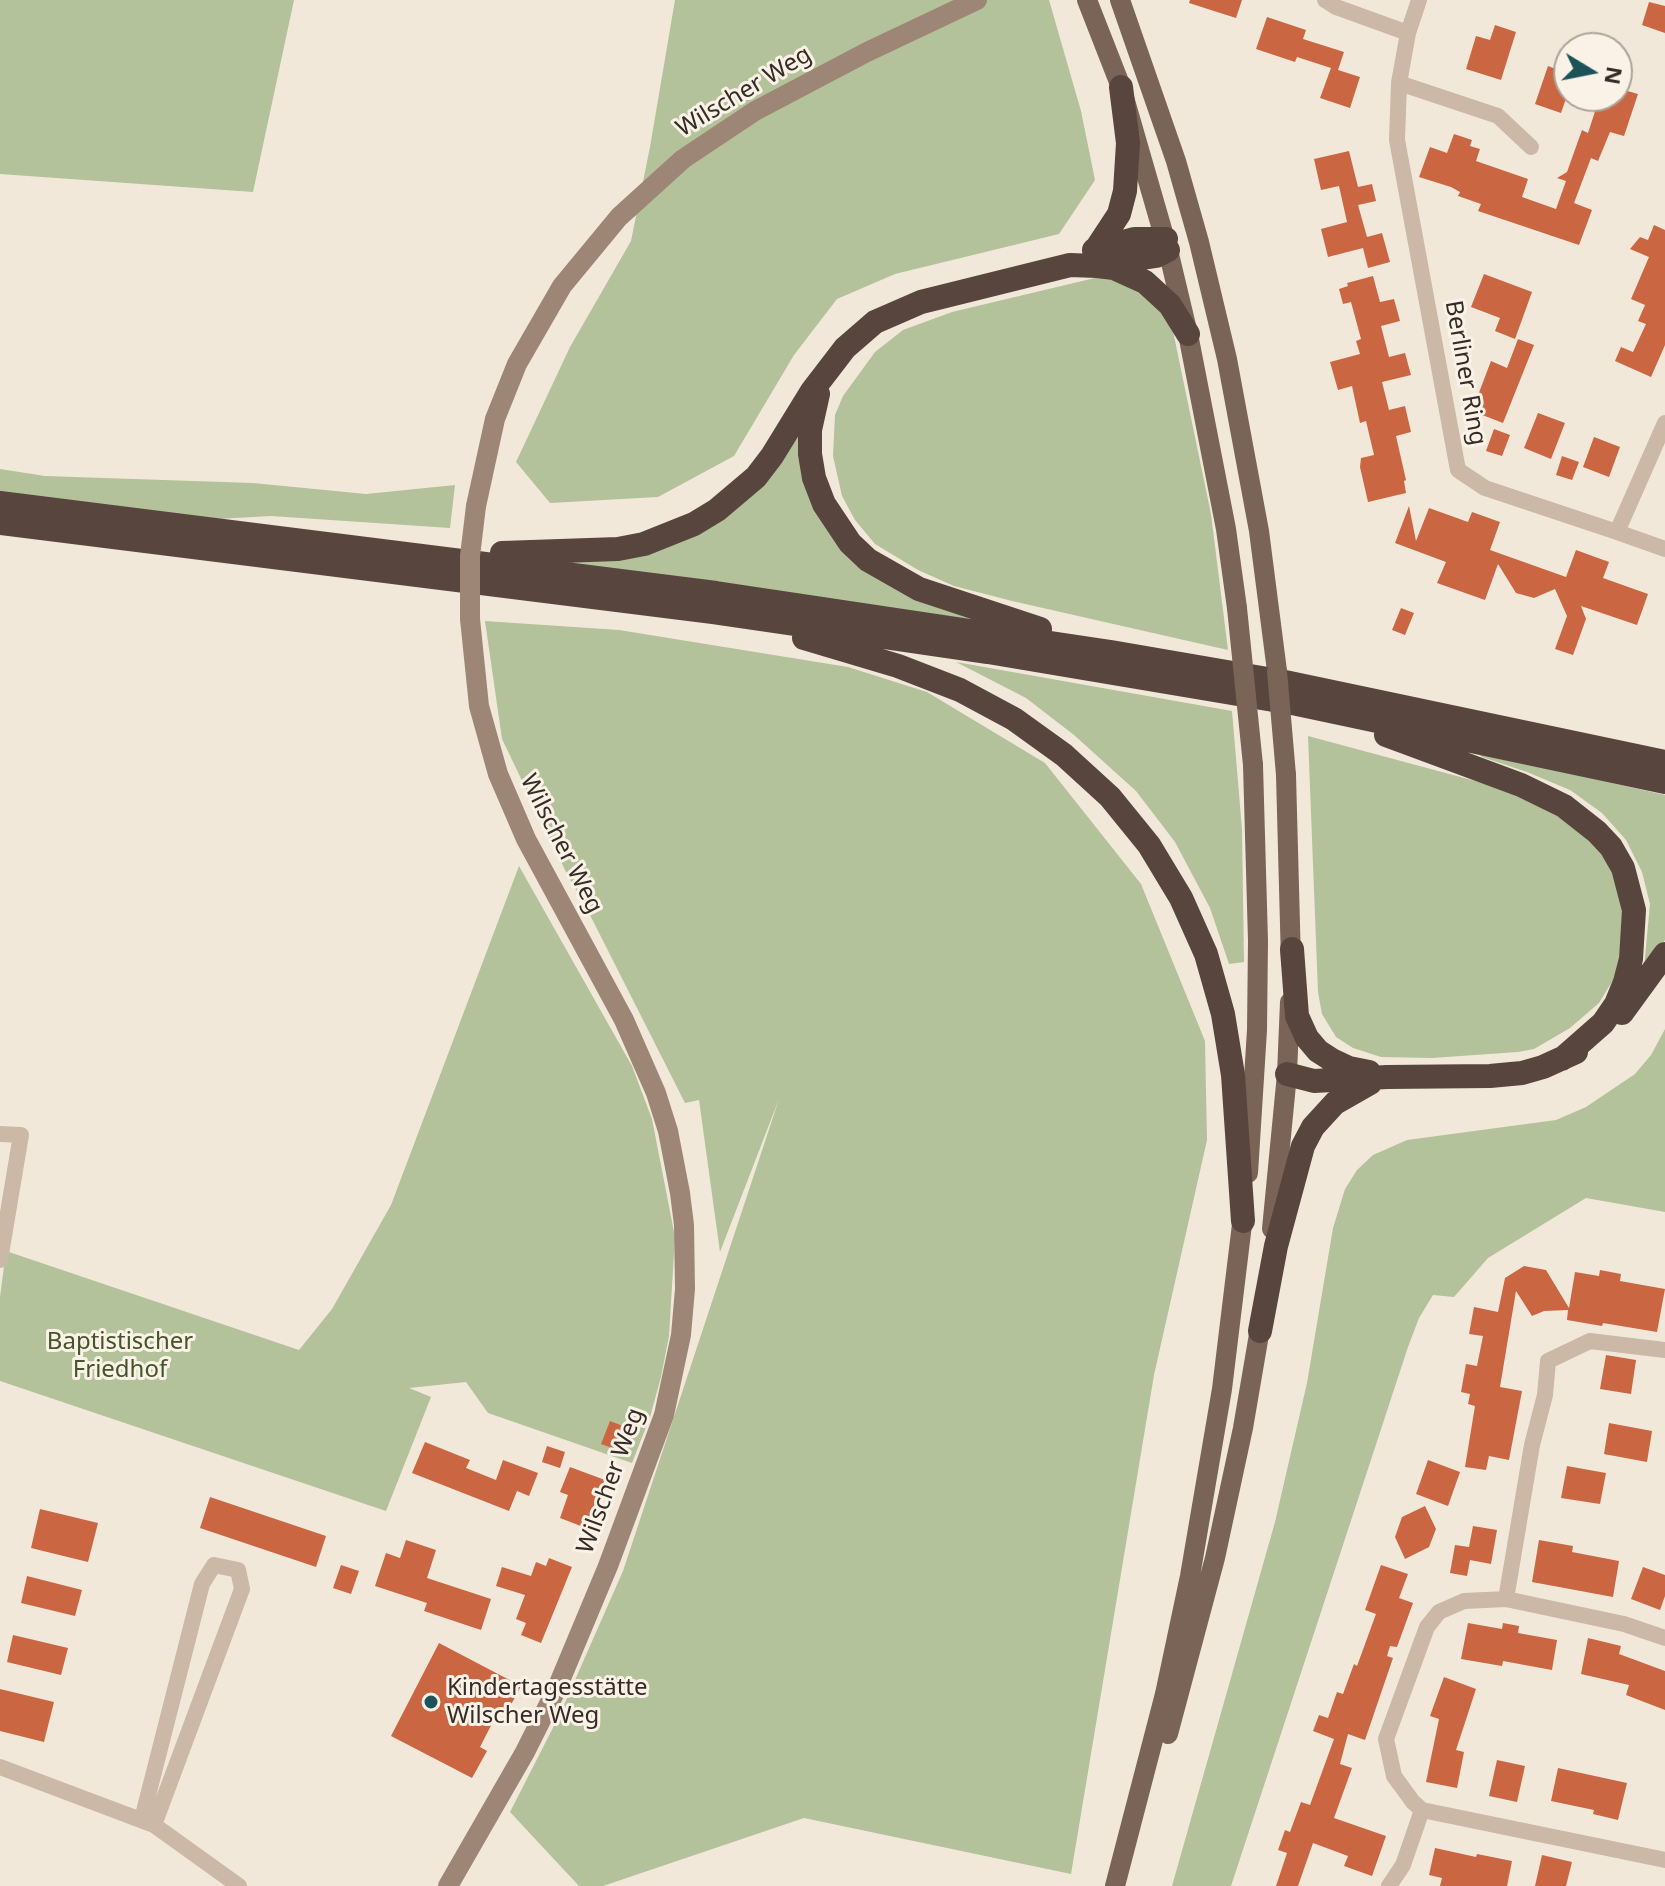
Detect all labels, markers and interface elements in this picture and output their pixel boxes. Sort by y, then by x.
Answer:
north arrow [1553,32,1633,112]
street label: Wilscher Weg [671,40,817,144]
text: N [1598,64,1631,87]
street label: Berliner Ring [1438,298,1492,448]
street label: Wilscher Weg [514,770,608,918]
park label: Baptistischer Friedhof [47,1328,193,1384]
street label: Wilscher Weg [571,1404,651,1558]
place label: Kindertagesstätte Wilscher Weg [447,1674,647,1730]
marker: Kindertagesstätte Wilscher Weg [422,1693,440,1711]

